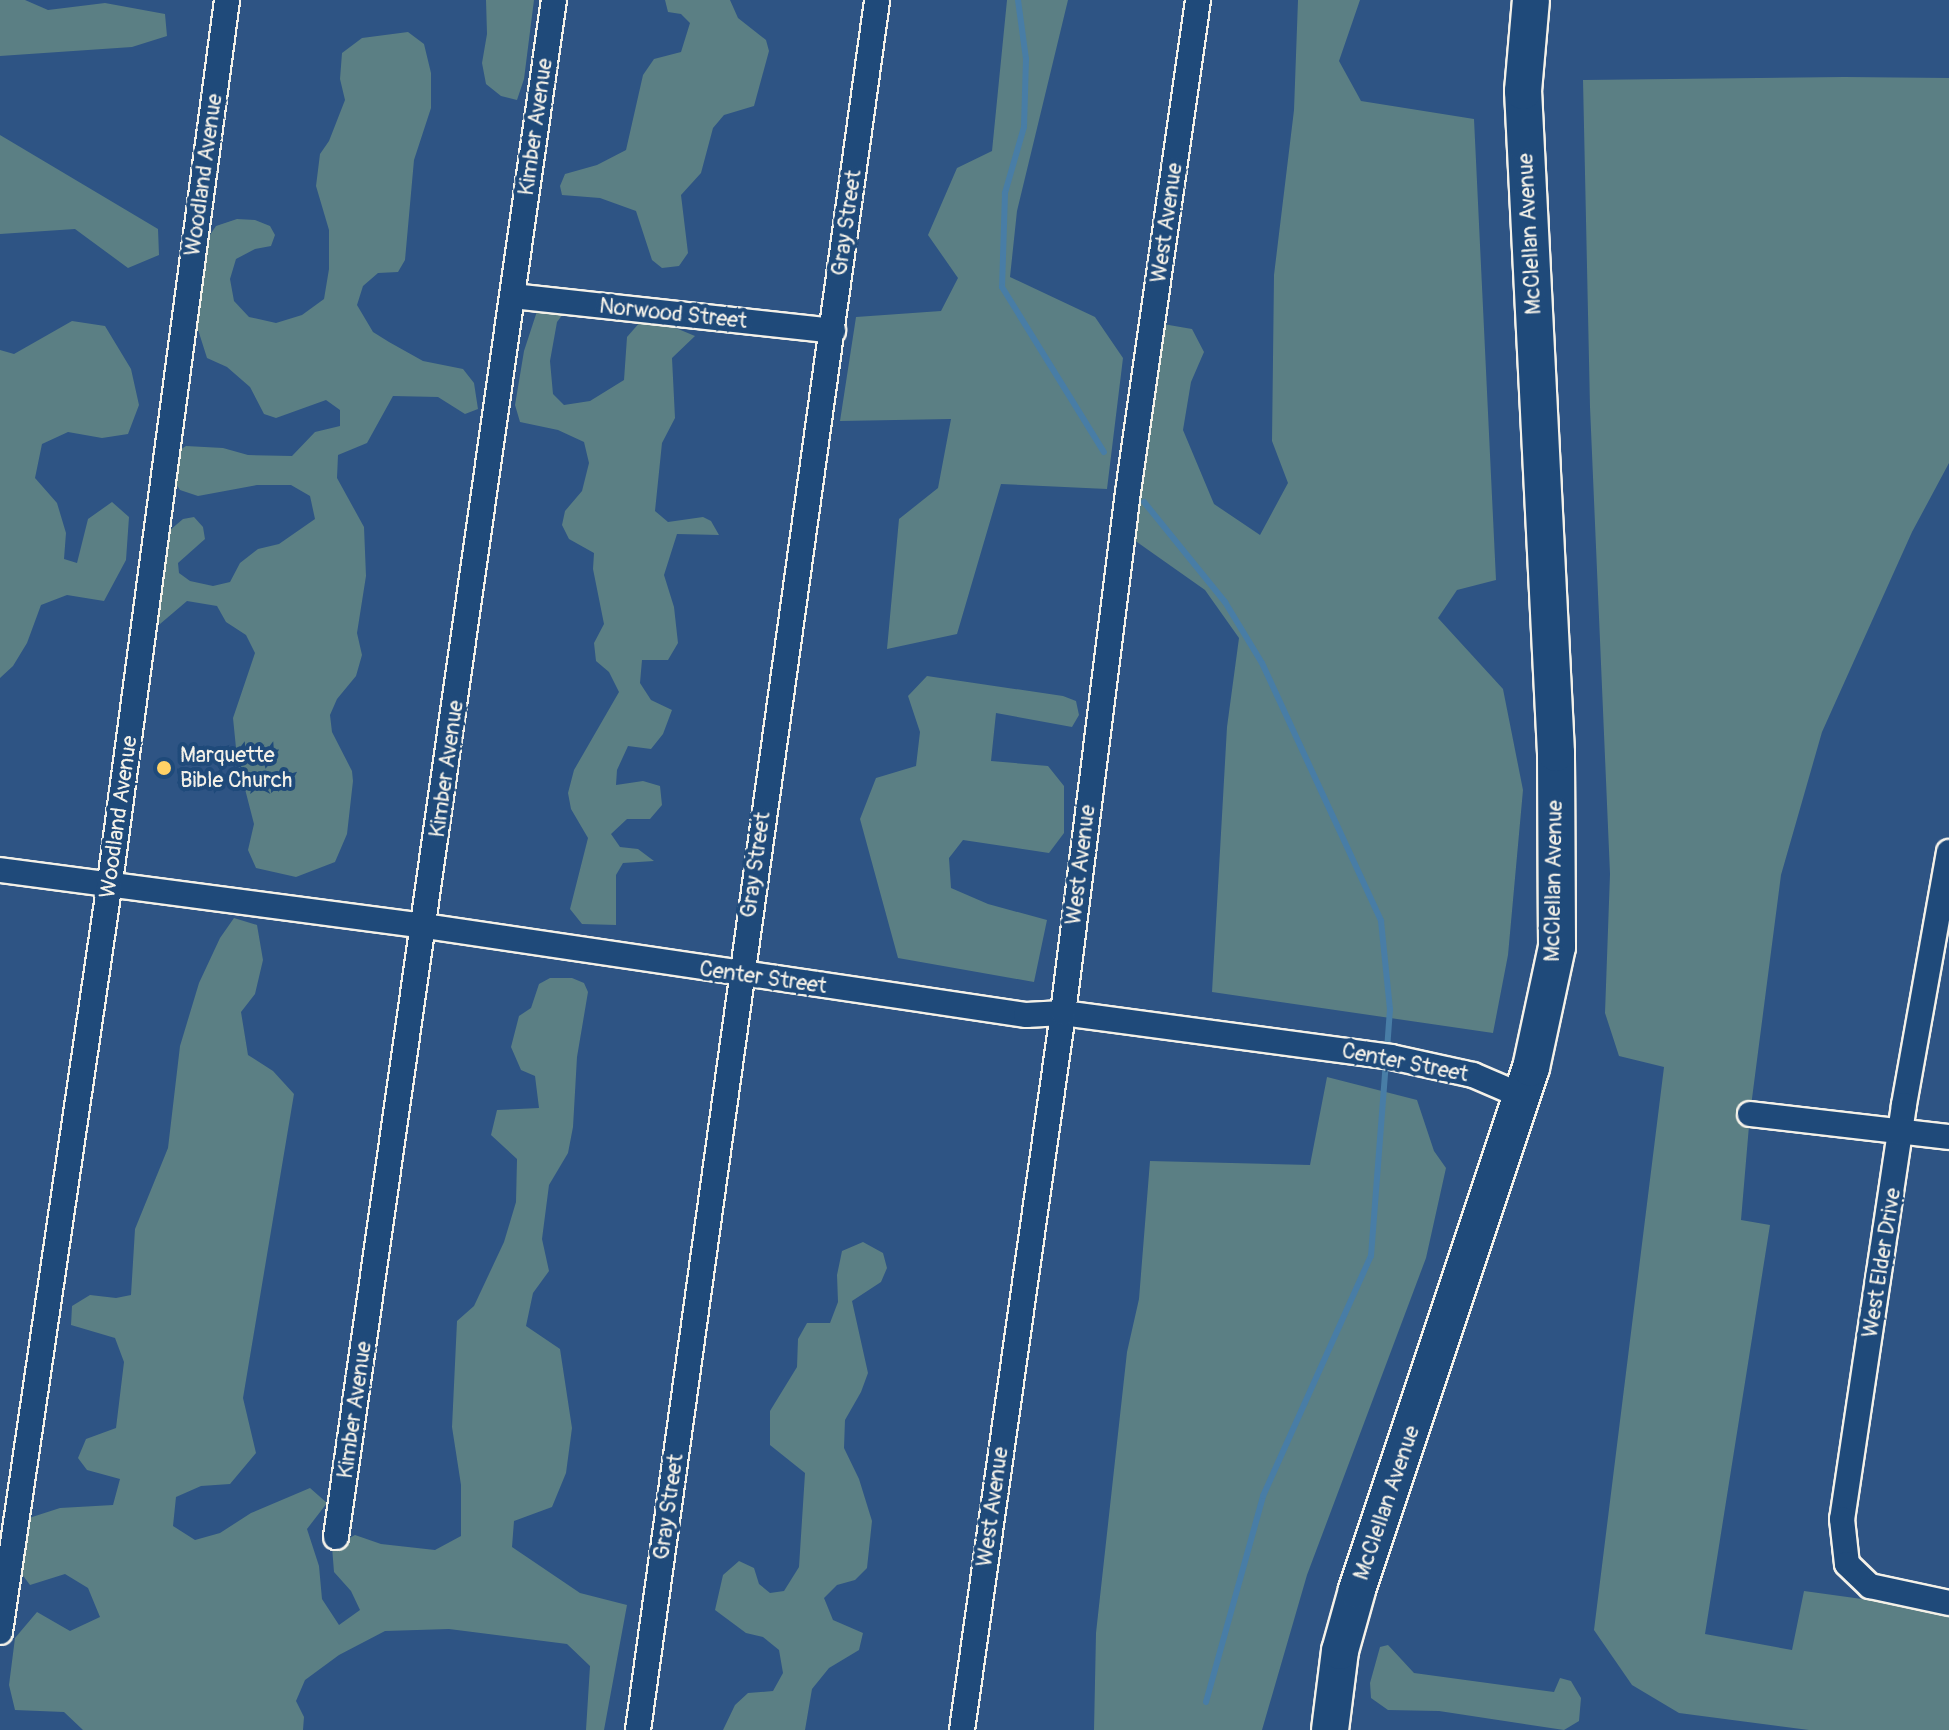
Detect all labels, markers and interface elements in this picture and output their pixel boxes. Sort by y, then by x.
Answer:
street label: Kimber Avenue [513,57,559,197]
street label: Woodland Avenue [180,92,228,258]
street label: McClellan Avenue [1513,153,1547,315]
street label: West Avenue [1146,161,1188,285]
street label: Gray Street [827,168,867,278]
street label: Norwood Street [598,293,748,335]
street label: Kimber Avenue [424,699,470,839]
street label: Woodland Avenue [95,734,143,900]
place label: Marquette Bible Church [180,742,292,794]
marker: Marquette Bible Church [155,759,173,777]
street label: McClellan Avenue [1539,800,1569,962]
street label: West Avenue [1061,803,1101,927]
street label: Gray Street [736,810,776,920]
street label: Center Street [698,956,828,1000]
street label: Center Street [1340,1038,1470,1088]
street label: West Elder Drive [1857,1186,1907,1340]
street label: Kimber Avenue [332,1340,378,1480]
street label: McClellan Avenue [1348,1422,1426,1584]
street label: West Avenue [972,1445,1014,1569]
street label: Gray Street [649,1452,689,1562]

